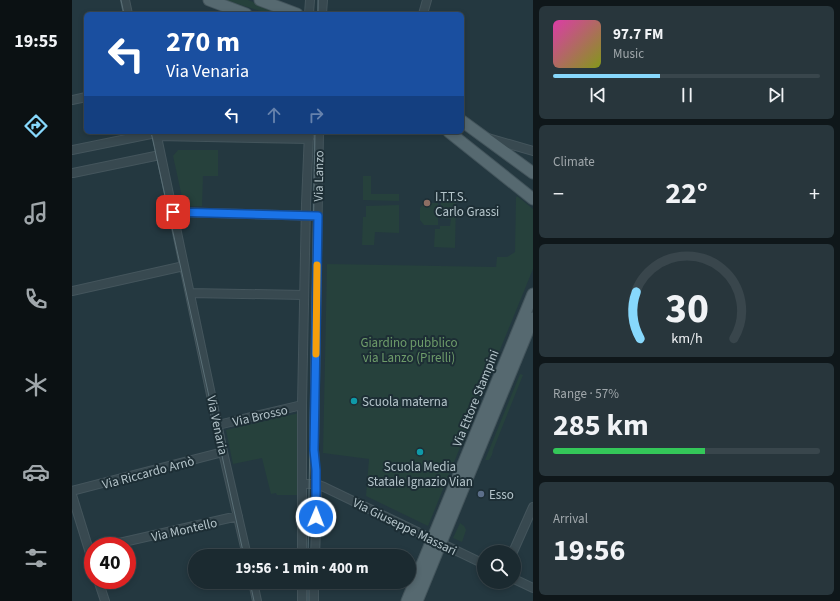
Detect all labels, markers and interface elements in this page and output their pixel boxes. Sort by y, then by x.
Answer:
text: 270 m [166,22,240,62]
text: 97.7 FM [613,24,664,45]
icon: left [100,28,152,80]
text: 19:55 [14,29,58,54]
text: Music [613,45,644,63]
text: Via Venaria [166,59,249,84]
icon: previous [587,84,609,106]
icon: pause [676,84,698,106]
icon: next [765,84,787,106]
icon: left [221,104,243,126]
icon: ahead [263,104,285,126]
icon: right [305,104,327,126]
icon: directions [22,112,50,140]
street label: Via Lanzo [310,150,328,202]
text: Climate [553,153,595,171]
text: 22° [665,172,708,215]
text: − [553,178,564,210]
text: + [809,178,820,210]
place label: I.T.T.S. Carlo Grassi [435,188,499,221]
pin [156,195,190,229]
marker: I.T.T.S. Carlo Grassi [422,198,432,208]
icon: music [22,199,50,227]
icon: arrive [162,201,184,223]
text: 30 [665,278,708,338]
icon: phone [22,285,50,313]
text: km/h [671,327,702,348]
park label: Giardino pubblico via Lanzo (Pirelli) [360,334,458,367]
street label: Via Ettore Stampini [448,347,504,450]
icon: climate [22,371,50,399]
text: Range · 57% [553,385,619,403]
place label: Scuola materna [362,393,447,411]
street label: Via Venaria [202,394,232,456]
marker: Scuola materna [349,396,359,406]
street label: Via Brosso [231,401,290,431]
text: 285 km [553,404,649,447]
marker: Scuola Media Statale Ignazio Vian [415,447,425,457]
street label: Via Riccardo Arnò [100,452,196,494]
icon: car [22,458,50,486]
place label: Scuola Media Statale Ignazio Vian [367,458,473,491]
place label: Esso [489,486,514,504]
marker: Esso [476,489,486,499]
street label: Via Giuseppe Massari [349,494,460,560]
position arrow [295,496,337,538]
text: Arrival [553,510,588,528]
street label: Via Montello [150,514,219,546]
text: 19:56 [553,529,625,572]
speed limit sign: 40 [84,537,136,589]
icon: filters [22,544,50,572]
map controls [477,545,521,589]
button: search [477,545,521,589]
text: 19:56 · 1 min · 400 m [235,558,369,579]

